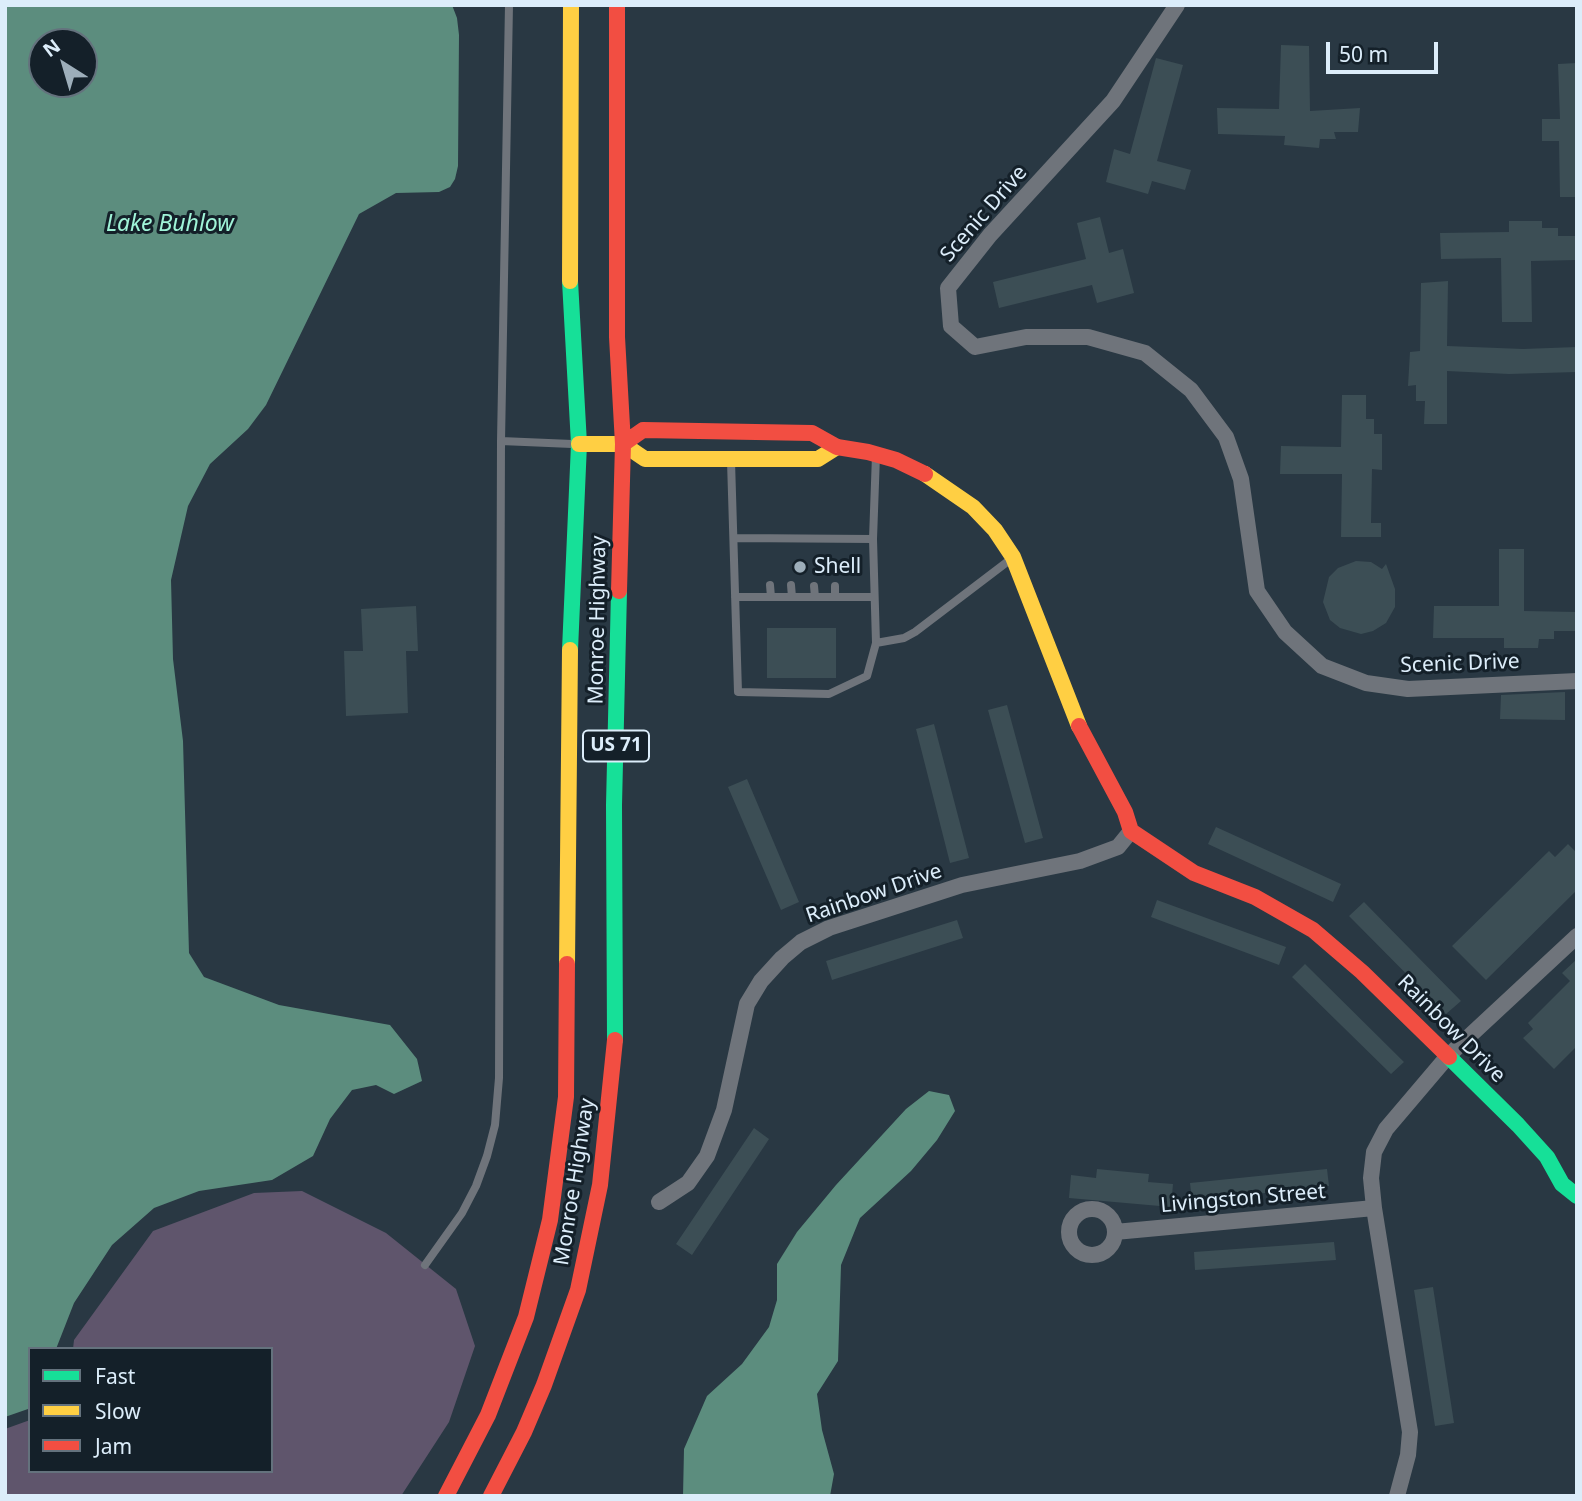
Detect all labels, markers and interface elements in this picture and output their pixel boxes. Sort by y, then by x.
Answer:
north arrow [28,28,98,98]
scale bar [1330,28,1442,72]
text: N [38,33,66,63]
text: 50 m [1339,40,1388,68]
street label: Scenic Drive [935,161,1033,267]
water label: Lake Buhlow [106,210,234,238]
street label: Monroe Highway [584,535,612,705]
place label: Shell [814,554,861,580]
marker: Shell [792,559,808,575]
street label: Scenic Drive [1400,649,1520,679]
road number: US 71 [583,730,649,762]
street label: Rainbow Drive [803,859,945,929]
street label: Rainbow Drive [1392,970,1510,1088]
street label: Monroe Highway [549,1097,601,1267]
street label: Livingston Street [1159,1179,1327,1219]
legend [28,1347,273,1473]
text: Fast [95,1362,135,1390]
text: Slow [95,1397,141,1425]
text: Jam [95,1432,132,1460]

